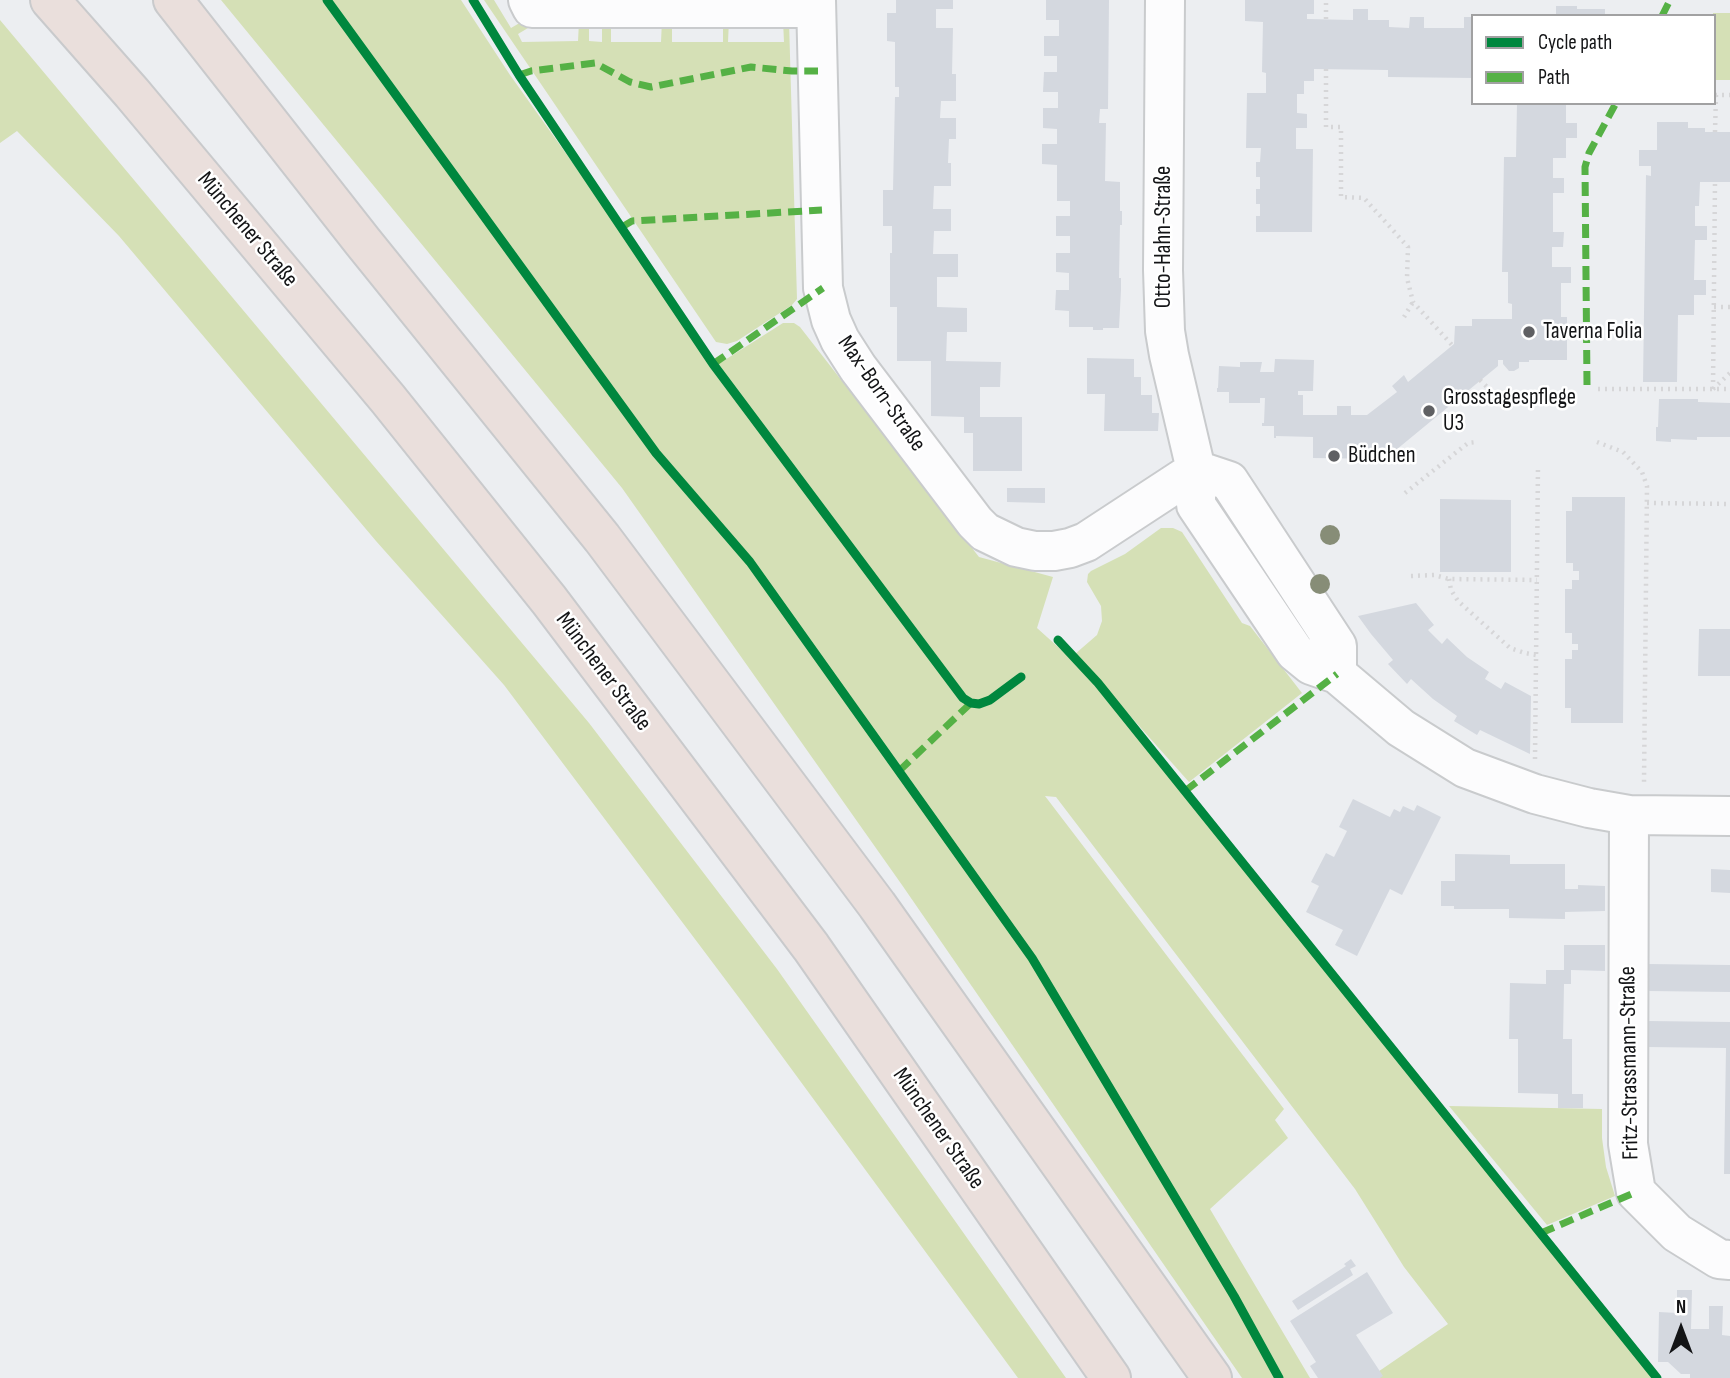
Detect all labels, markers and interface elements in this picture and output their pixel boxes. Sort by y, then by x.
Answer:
legend [1471,14,1716,105]
text: Cycle path [1538,30,1612,55]
text: Path [1538,65,1570,90]
street label: Otto-Hahn-Straße [1150,166,1178,308]
street label: Münchener Straße [191,167,303,293]
place label: Taverna Folia [1543,318,1642,346]
marker: Taverna Folia [1521,324,1537,340]
street label: Max-Born-Straße [831,331,931,457]
place label: Grosstagespflege U3 [1443,384,1576,438]
marker: Grosstagespflege U3 [1421,403,1437,419]
place label: Büdchen [1348,442,1416,470]
marker: Büdchen [1326,448,1342,464]
street label: Münchener Straße [549,607,657,737]
street label: Fritz-Strassmann-Straße [1615,966,1645,1160]
street label: Münchener Straße [886,1063,990,1195]
north arrow [1646,1294,1716,1364]
text: N [1676,1296,1686,1319]

